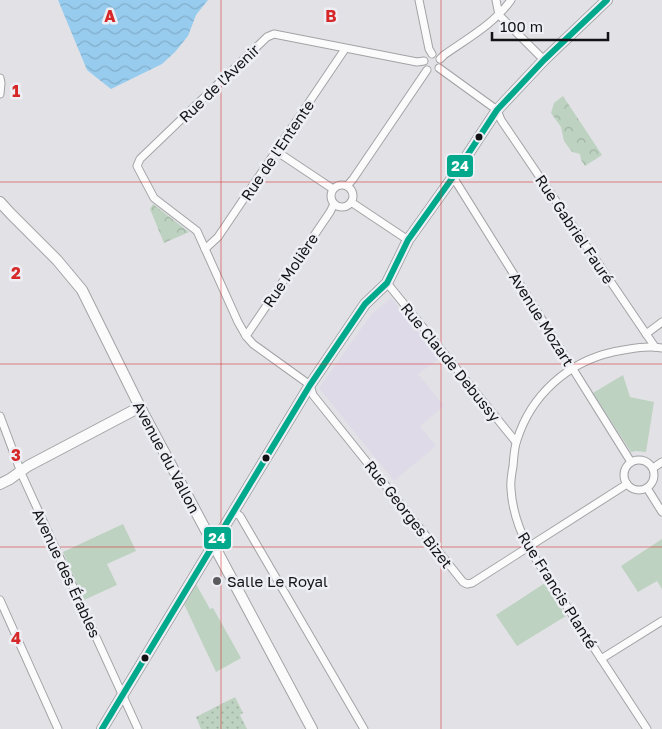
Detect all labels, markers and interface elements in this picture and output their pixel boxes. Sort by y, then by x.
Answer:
text: A [104,6,116,26]
text: B [325,6,337,26]
scale bar [492,10,608,42]
text: 100 m [500,17,543,35]
street label: Rue de l'Avenir [175,40,263,126]
text: 1 [12,81,20,101]
street label: Rue de l'Entente [237,96,317,204]
unlabelled marker [474,132,484,142]
line badge: 24 [446,154,474,178]
text: 24 [451,157,469,174]
street label: Rue Gabriel Fauré [532,171,618,287]
street label: Rue Molière [259,229,321,310]
text: 2 [11,263,21,283]
street label: Avenue Mozart [506,269,578,369]
street label: Rue Claude Debussy [398,299,505,425]
street label: Avenue du Vallon [130,398,204,516]
text: 3 [11,445,21,465]
unlabelled marker [261,453,271,463]
street label: Rue Georges Bizet [361,457,457,571]
street label: Avenue des Érables [29,506,105,640]
line badge: 24 [203,526,232,550]
street label: Rue Francis Planté [515,528,601,652]
text: 24 [208,529,226,546]
place label: Salle Le Royal [227,572,328,590]
marker: Salle Le Royal [211,575,223,587]
text: 4 [11,628,21,648]
unlabelled marker [140,653,150,663]

